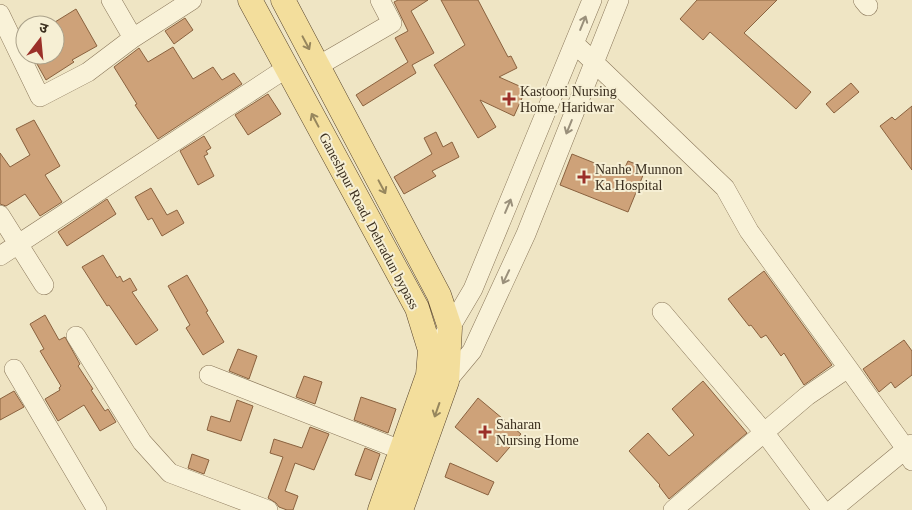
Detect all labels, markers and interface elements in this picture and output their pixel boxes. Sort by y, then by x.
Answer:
north arrow [15,15,65,65]
one-way arrow [579,16,589,31]
text: उ [37,20,50,37]
one-way arrow [302,35,311,50]
place label: Kastoori Nursing Home, Haridwar [520,84,617,115]
marker: Kastoori Nursing Home, Haridwar [502,92,516,106]
one-way arrow [310,112,320,127]
one-way arrow [563,119,573,134]
street label: Ganeshpur Road, Dehradun bypass [316,130,422,312]
place label: Nanhe Munnon Ka Hospital [595,162,683,193]
marker: Nanhe Munnon Ka Hospital [577,170,591,184]
one-way arrow [377,179,387,194]
one-way arrow [504,198,513,214]
one-way arrow [501,269,511,284]
one-way arrow [431,402,441,418]
place label: Saharan Nursing Home [496,417,579,448]
marker: Saharan Nursing Home [478,425,492,439]

